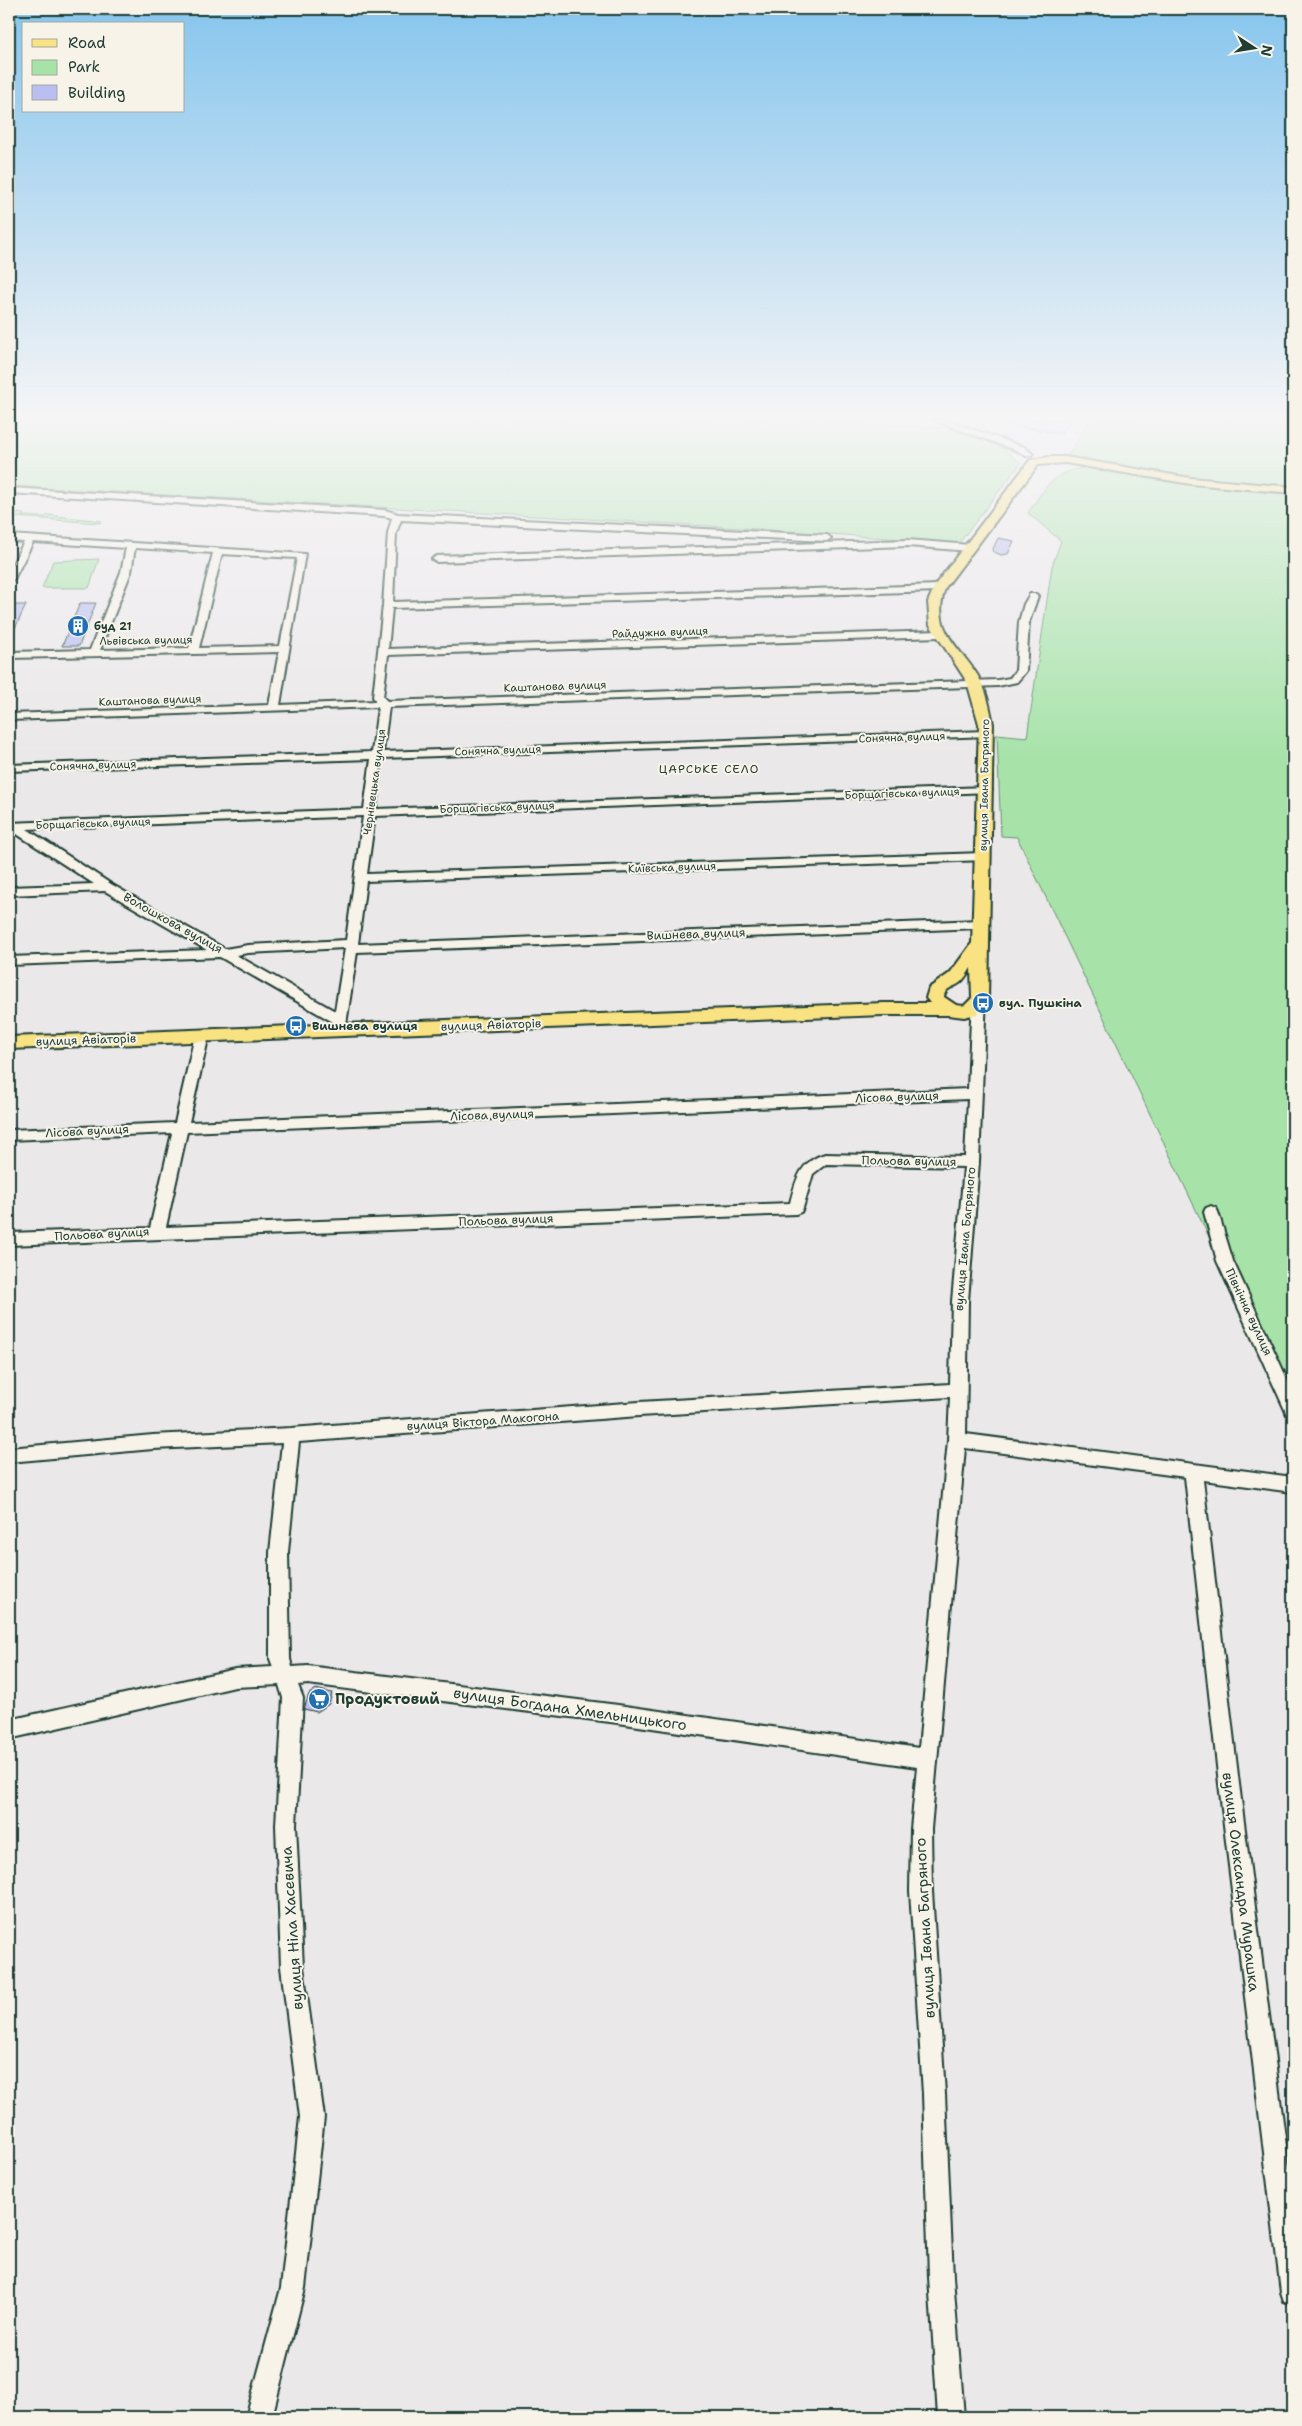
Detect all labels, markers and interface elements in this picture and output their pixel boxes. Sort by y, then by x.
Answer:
legend [22,22,185,112]
north arrow [1230,22,1280,72]
text: Road [68,33,106,53]
text: N [1257,43,1277,58]
text: Park [68,57,100,77]
text: Building [68,83,125,103]
building icon: буд 21 [66,614,90,638]
place label: буд 21 [94,619,131,634]
street label: Райдужна вулиця [612,623,709,642]
street label: Львівська вулиця [99,632,193,649]
street label: Каштанова вулиця [503,677,607,696]
street label: Каштанова вулиця [98,691,202,710]
street label: вулиця Івана Багряного [976,718,993,851]
street label: Чернівецька вулиця [360,728,389,836]
street label: Сонячна вулиця [858,728,946,747]
street label: Сонячна вулиця [454,741,542,760]
street label: Сонячна вулиця [49,756,137,775]
district label: ЦАРСЬКЕ СЕЛО [659,761,759,777]
street label: Борщагівська вулиця [844,784,960,803]
street label: Борщагівська вулиця [439,798,555,817]
street label: Борщагівська вулиця [35,814,151,833]
street label: Київська вулиця [628,858,716,877]
street label: Волошкова вулиця [120,889,226,957]
street label: Вишнева вулиця [646,924,746,944]
bus stop icon: вул. Пушкіна [971,991,995,1015]
place label: вул. Пушкіна [999,995,1083,1011]
bus stop icon: Вишнева вулиця [284,1014,308,1038]
street label: вулиця Авіаторів [441,1015,541,1035]
place label: Вишнева вулиця [312,1018,418,1034]
street label: вулиця Авіаторів [36,1030,136,1050]
street label: Лісова вулиця [855,1088,939,1106]
street label: Лісова вулиця [450,1106,534,1124]
street label: Лісова вулиця [45,1121,129,1141]
street label: Польова вулиця [861,1152,957,1170]
street label: вулиця Івана Багряного [951,1166,979,1312]
street label: Польова вулиця [458,1210,554,1230]
street label: Польова вулиця [54,1224,150,1244]
street label: Північна вулиця [1222,1266,1276,1358]
street label: вулиця Віктора Макогона [406,1408,560,1434]
street label: вулиця Богдана Хмельницького [452,1683,688,1735]
supermarket icon: Продуктовий [307,1687,331,1711]
place label: Продуктовий [335,1689,440,1709]
street label: вулиця Олександра Мурашка [1218,1771,1264,1994]
street label: вулиця Івана Багряного [910,1837,940,2019]
street label: вулиця Ніла Хасевича [276,1845,308,2010]

